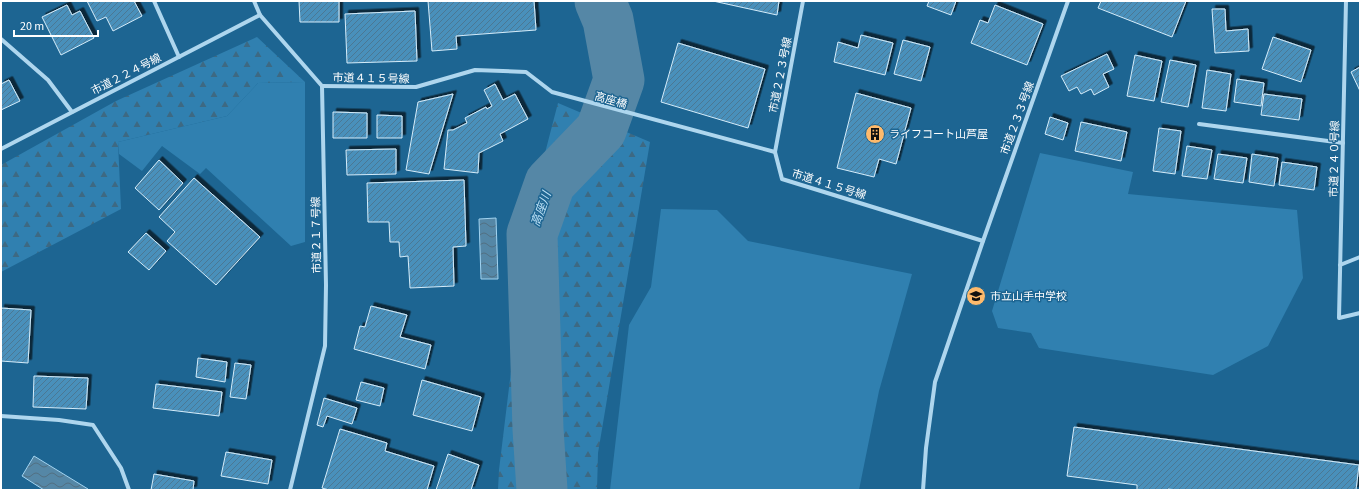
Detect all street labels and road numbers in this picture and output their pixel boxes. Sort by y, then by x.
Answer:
street label: 市道２２３号線 [766,36,795,114]
street label: 市道２２４号線 [89,50,164,99]
street label: 市道４１５号線 [332,70,410,87]
street label: 市道２３３号線 [997,79,1038,157]
street label: 高座橋 [593,89,629,112]
street label: 市道２４０号線 [1326,120,1343,198]
street label: 市道４１５号線 [790,166,868,203]
street label: 市道２１７号線 [308,196,325,274]

